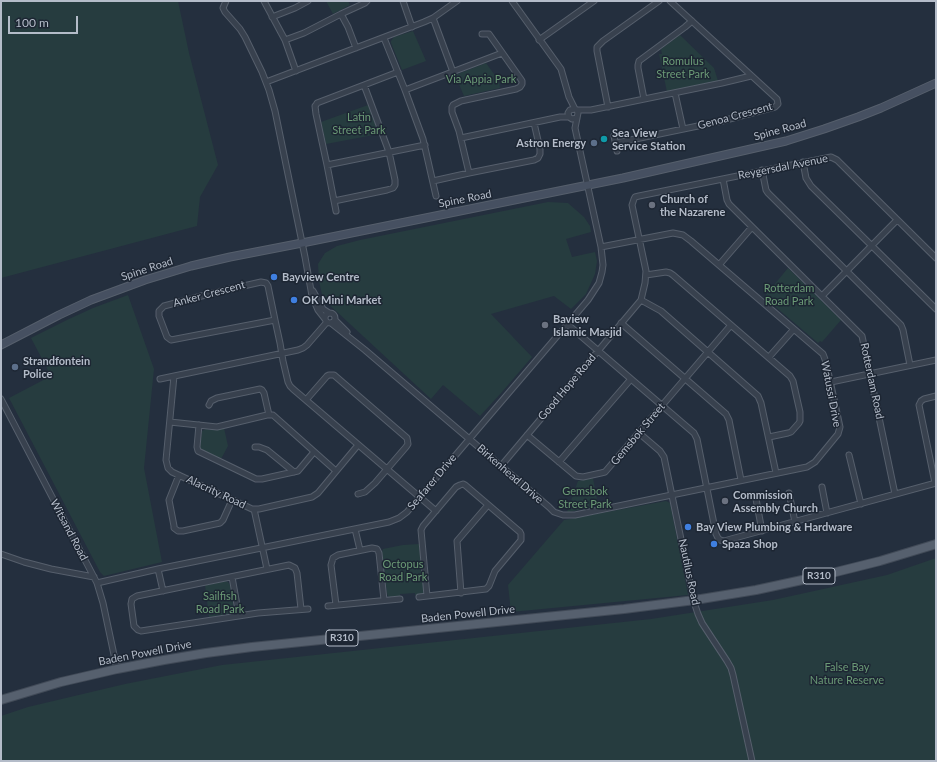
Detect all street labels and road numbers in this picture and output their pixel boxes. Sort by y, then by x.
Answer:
street label: Genoa Crescent [696,100,774,132]
street label: Spine Road [752,117,808,143]
street label: Reygersdal Avenue [737,152,829,182]
street label: Spine Road [437,187,493,211]
street label: Spine Road [119,254,175,284]
street label: Anker Crescent [172,278,246,310]
street label: Rotterdam Road [857,342,887,420]
street label: Good Hope Road [535,351,599,423]
street label: Watussi Drive [818,360,844,428]
street label: Gemsbok Street [608,400,668,468]
street label: Birkenhead Drive [474,442,546,506]
street label: Seafarer Drive [405,451,459,513]
street label: Alacrity Road [184,472,248,512]
street label: Witsand Road [47,497,91,563]
street label: Nautilus Road [676,538,702,606]
road number: R310 [803,568,835,584]
street label: Baden Powell Drive [420,602,516,626]
road number: R310 [326,630,358,646]
street label: Baden Powell Drive [97,638,193,668]

